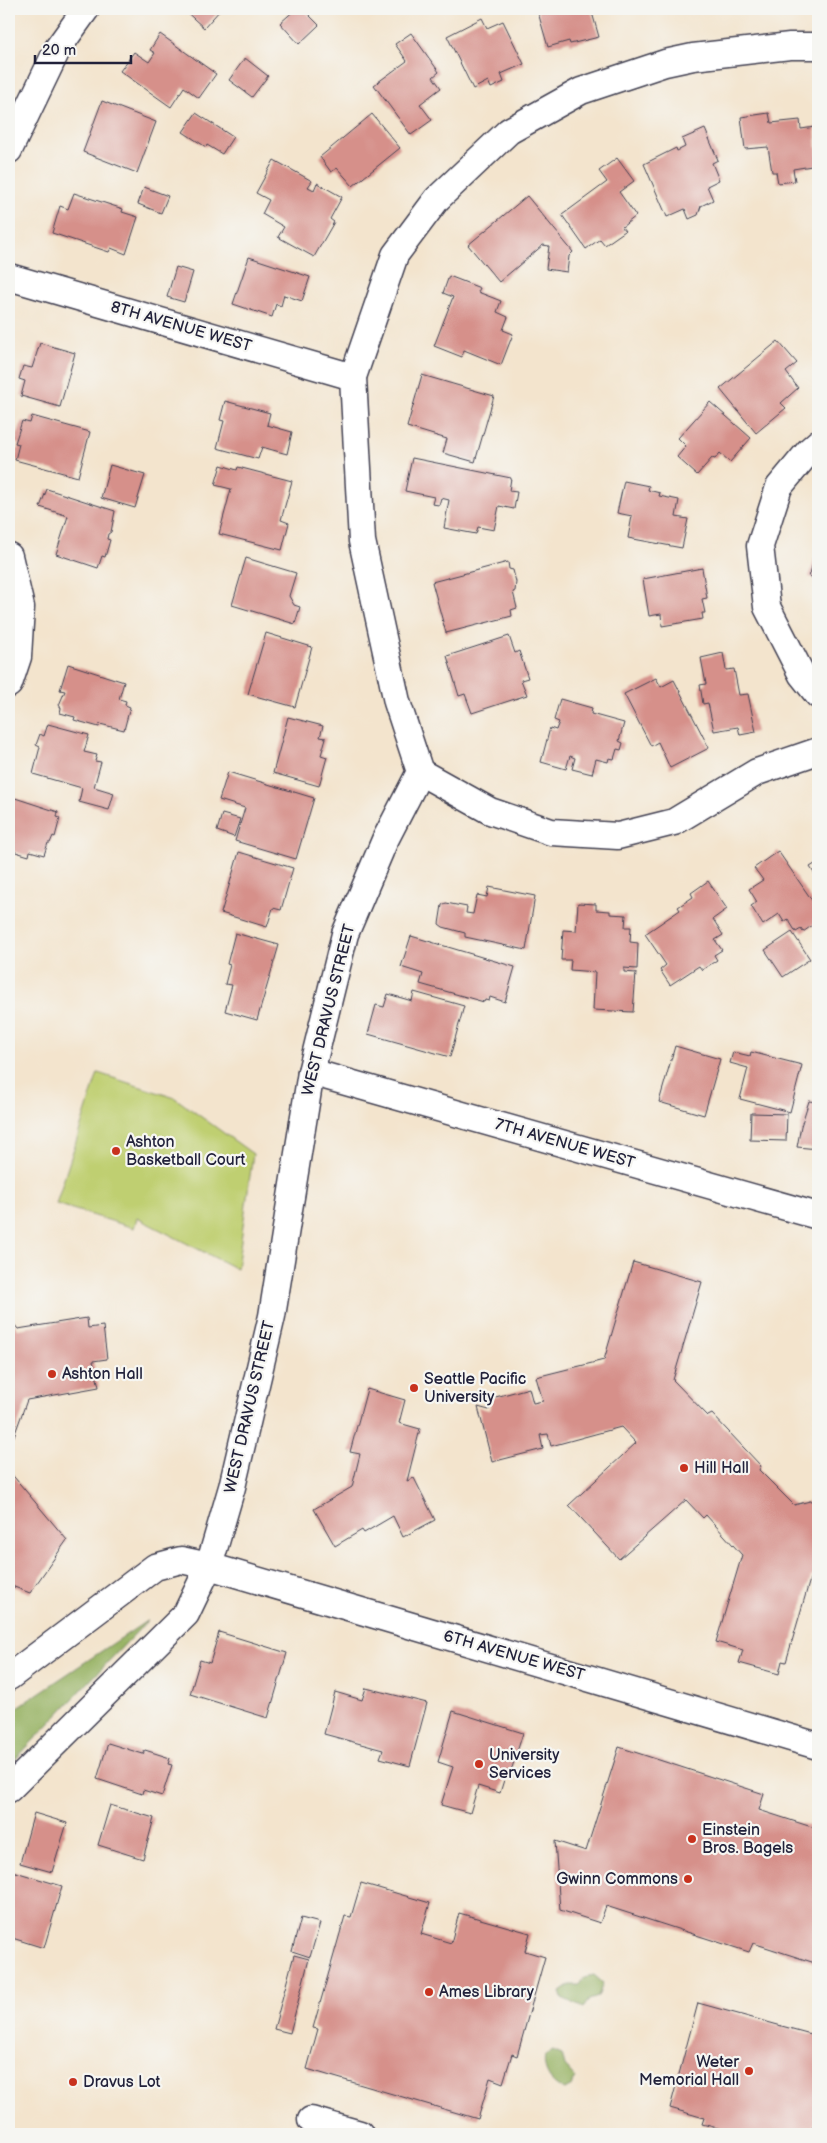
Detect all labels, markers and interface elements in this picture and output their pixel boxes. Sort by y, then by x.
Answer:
scale bar [35,32,131,64]
text: 20 m [42,41,76,60]
street label: 8TH AVENUE WEST [108,298,254,356]
street label: WEST DRAVUS STREET [298,922,360,1098]
street label: 7TH AVENUE WEST [493,1115,637,1173]
place label: Ashton Basketball Court [126,1133,246,1170]
marker: Ashton Basketball Court [110,1145,122,1157]
street label: WEST DRAVUS STREET [221,1319,279,1495]
place label: Ashton Hall [62,1365,143,1384]
marker: Ashton Hall [46,1368,58,1380]
place label: Seattle Pacific University [424,1370,526,1407]
marker: Seattle Pacific University [408,1382,420,1394]
place label: Hill Hall [694,1459,749,1478]
marker: Hill Hall [678,1462,690,1474]
street label: 6TH AVENUE WEST [441,1627,587,1685]
place label: University Services [489,1746,560,1783]
marker: University Services [473,1758,485,1770]
place label: Einstein Bros. Bagels [702,1821,793,1858]
marker: Einstein Bros. Bagels [686,1833,698,1845]
place label: Gwinn Commons [556,1870,678,1889]
marker: Gwinn Commons [682,1873,694,1885]
place label: Ames Library [439,1983,535,2002]
marker: Ames Library [423,1986,435,1998]
place label: Weter Memorial Hall [639,2053,739,2090]
marker: Weter Memorial Hall [743,2065,755,2077]
place label: Dravus Lot [83,2073,161,2092]
marker: Dravus Lot [67,2076,79,2088]

